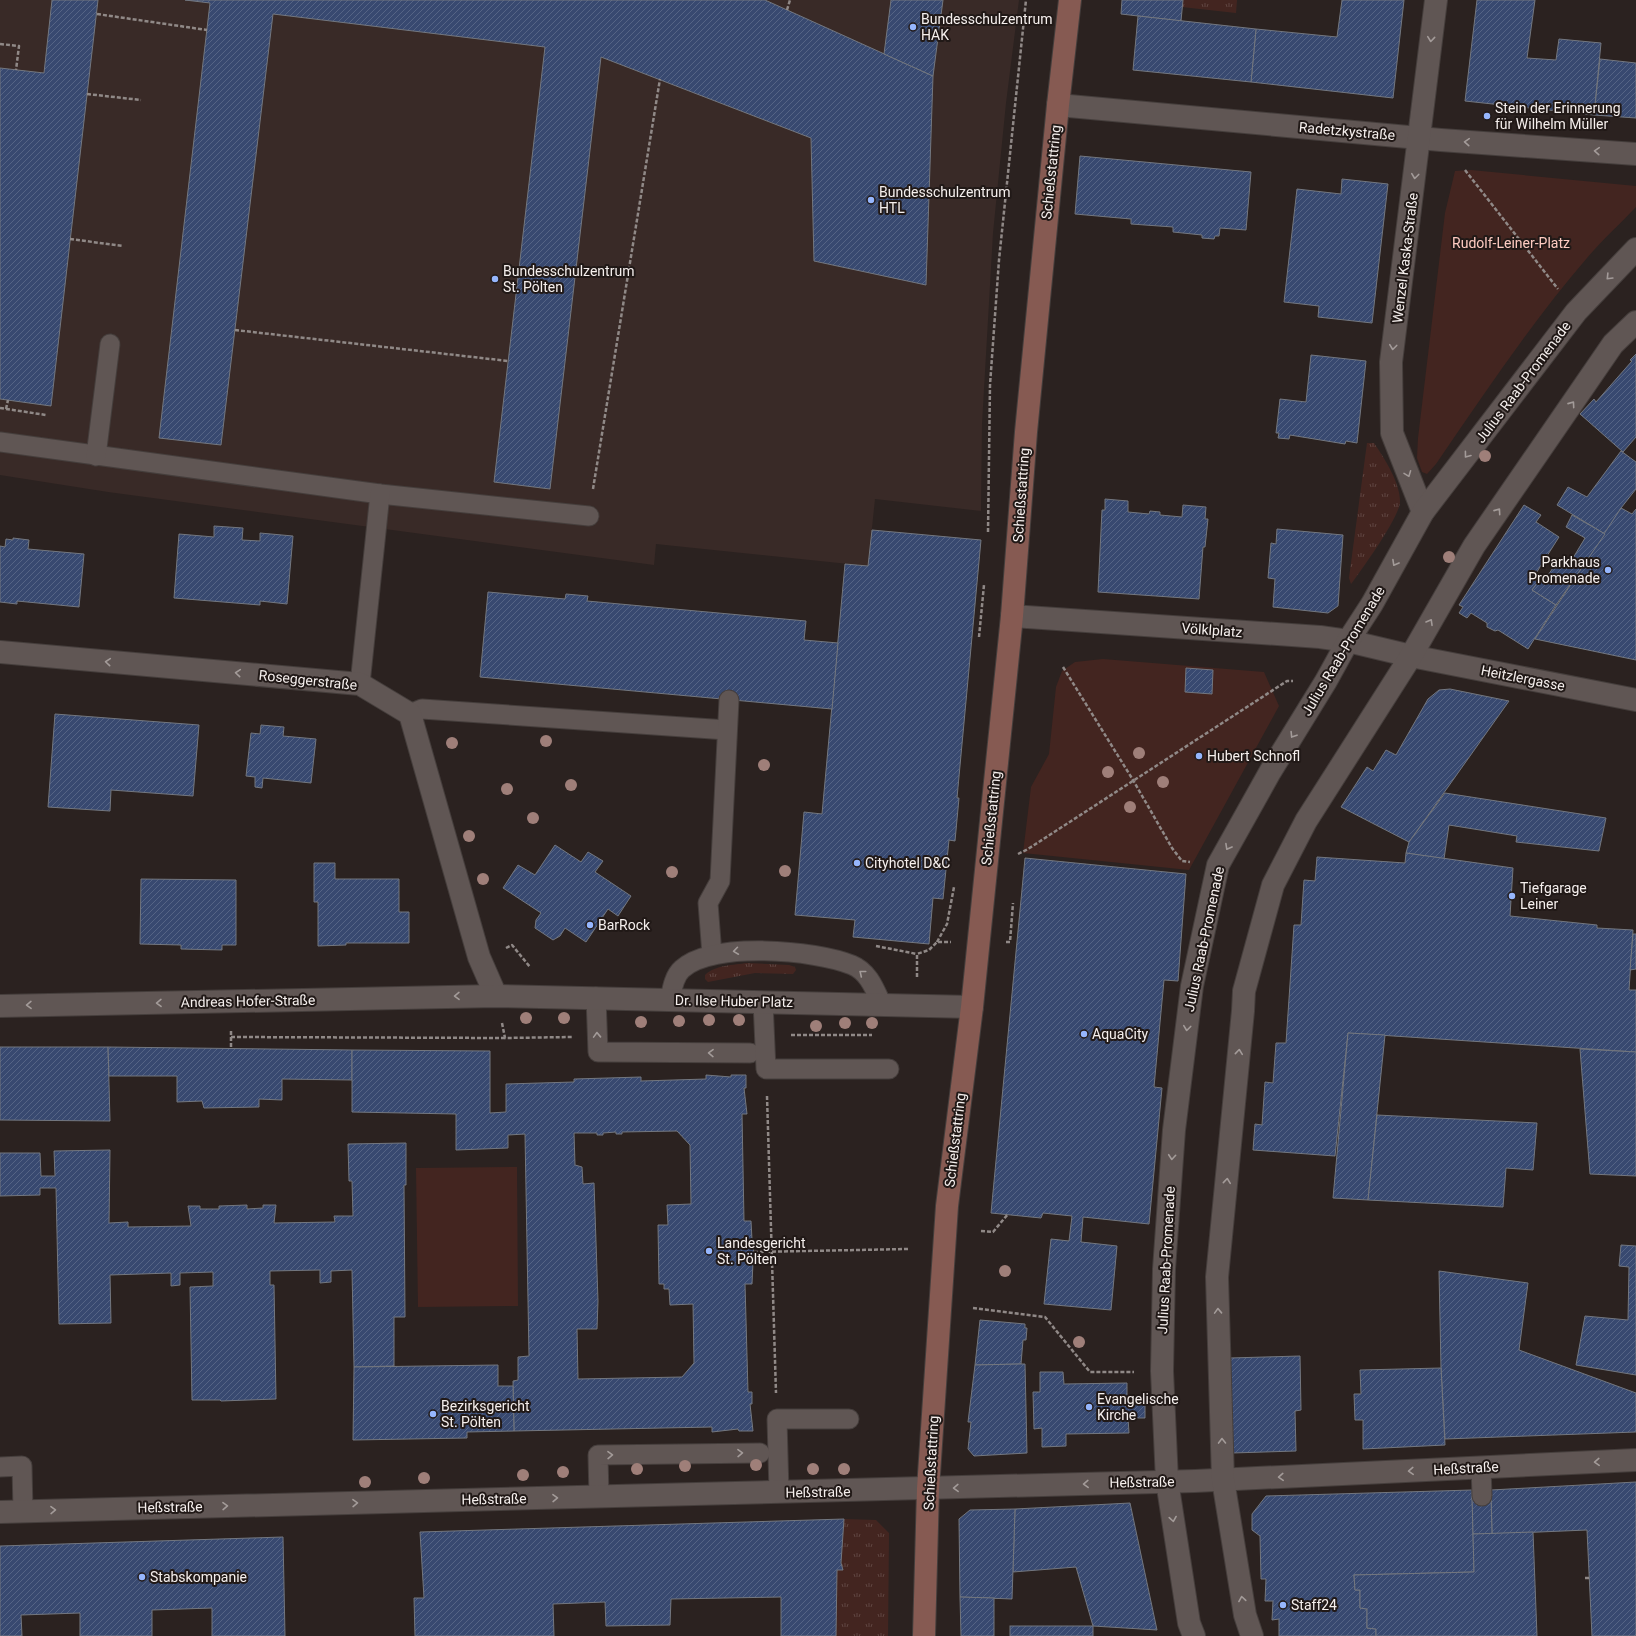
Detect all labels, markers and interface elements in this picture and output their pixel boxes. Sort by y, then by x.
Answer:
place label: Bundesschulzentrum HAK [921,11,1052,43]
marker: Bundesschulzentrum HAK [908,22,918,32]
one-way arrow [1427,36,1436,42]
place label: Stein der Erinnerung für Wilhelm Müller [1495,100,1621,132]
marker: Stein der Erinnerung für Wilhelm Müller [1482,111,1492,121]
street label: Radetzkystraße [1298,119,1396,143]
street label: Schießstattring [1038,124,1064,220]
one-way arrow [1464,137,1470,146]
one-way arrow [1594,147,1600,156]
one-way arrow [1411,173,1420,179]
place label: Bundesschulzentrum HTL [879,184,1010,216]
street label: Wenzel Kaska-Straße [1389,192,1421,324]
marker: Bundesschulzentrum HTL [866,195,876,205]
park label: Rudolf-Leiner-Platz [1452,235,1570,251]
place label: Bundesschulzentrum St. Pölten [503,263,634,295]
one-way arrow [1606,272,1614,280]
marker: Bundesschulzentrum St. Pölten [490,274,500,284]
street label: Julius Raab-Promenade [1472,318,1574,446]
one-way arrow [1389,344,1398,350]
one-way arrow [1567,402,1574,409]
street label: Schießstattring [1010,447,1032,543]
one-way arrow [1464,450,1471,457]
one-way arrow [1403,470,1411,477]
one-way arrow [1493,509,1500,516]
place label: Parkhaus Promenade [1528,554,1600,586]
one-way arrow [1392,559,1399,566]
marker: Parkhaus Promenade [1603,565,1613,575]
street label: Julius Raab-Promenade [1298,583,1388,719]
one-way arrow [1426,619,1433,626]
street label: Völklplatz [1181,620,1243,640]
one-way arrow [105,657,111,666]
street label: Heitzlergasse [1480,662,1566,694]
street label: Roseggerstraße [258,667,358,693]
one-way arrow [235,669,241,678]
one-way arrow [1290,731,1298,738]
place label: Hubert Schnofl [1207,748,1300,764]
marker: Hubert Schnofl [1194,751,1204,761]
street label: Schießstattring [978,770,1004,866]
one-way arrow [1225,843,1232,850]
place label: Cityhotel D&C [865,855,950,871]
marker: Cityhotel D&C [852,858,862,868]
street label: Julius Raab-Promenade [1181,865,1227,1013]
place label: Tiefgarage Leiner [1520,880,1587,912]
marker: Tiefgarage Leiner [1507,891,1517,901]
place label: BarRock [598,917,651,933]
marker: BarRock [585,920,595,930]
one-way arrow [733,946,739,955]
one-way arrow [859,970,866,977]
street label: Andreas Hofer-Straße [181,992,315,1010]
one-way arrow [454,992,460,1001]
street label: Dr. Ilse Huber Platz [675,992,793,1010]
one-way arrow [156,998,162,1007]
one-way arrow [26,1001,32,1009]
one-way arrow [1183,1025,1192,1031]
place label: AquaCity [1092,1026,1149,1042]
marker: AquaCity [1079,1029,1089,1039]
one-way arrow [593,1032,601,1038]
one-way arrow [708,1049,714,1057]
one-way arrow [1235,1049,1244,1055]
street label: Schießstattring [941,1092,969,1188]
one-way arrow [1168,1154,1177,1160]
one-way arrow [1222,1178,1231,1184]
street label: Julius Raab-Promenade [1154,1186,1178,1334]
place label: Landesgericht St. Pölten [717,1235,806,1267]
marker: Landesgericht St. Pölten [704,1246,714,1256]
one-way arrow [1214,1308,1222,1314]
place label: Evangelische Kirche [1097,1391,1179,1423]
place label: Bezirksgericht St. Pölten [441,1398,530,1430]
marker: Evangelische Kirche [1084,1402,1094,1412]
marker: Bezirksgericht St. Pölten [428,1409,438,1419]
street label: Schießstattring [921,1415,941,1511]
one-way arrow [1218,1438,1226,1444]
one-way arrow [737,1449,743,1457]
one-way arrow [607,1451,613,1459]
one-way arrow [1594,1457,1600,1466]
street label: Heßstraße [1433,1458,1499,1478]
one-way arrow [1408,1466,1414,1475]
street label: Heßstraße [1109,1473,1175,1491]
one-way arrow [1278,1473,1284,1481]
one-way arrow [1083,1479,1089,1488]
street label: Heßstraße [785,1483,851,1501]
one-way arrow [953,1484,959,1492]
street label: Heßstraße [461,1490,527,1508]
one-way arrow [552,1494,558,1502]
street label: Heßstraße [137,1498,203,1516]
one-way arrow [352,1499,358,1507]
one-way arrow [222,1502,228,1510]
one-way arrow [50,1506,56,1514]
one-way arrow [1168,1516,1177,1523]
place label: Stabskompanie [150,1569,247,1585]
marker: Stabskompanie [137,1572,147,1582]
one-way arrow [1238,1595,1247,1602]
place label: Staff24 [1291,1597,1337,1613]
marker: Staff24 [1278,1600,1288,1610]

